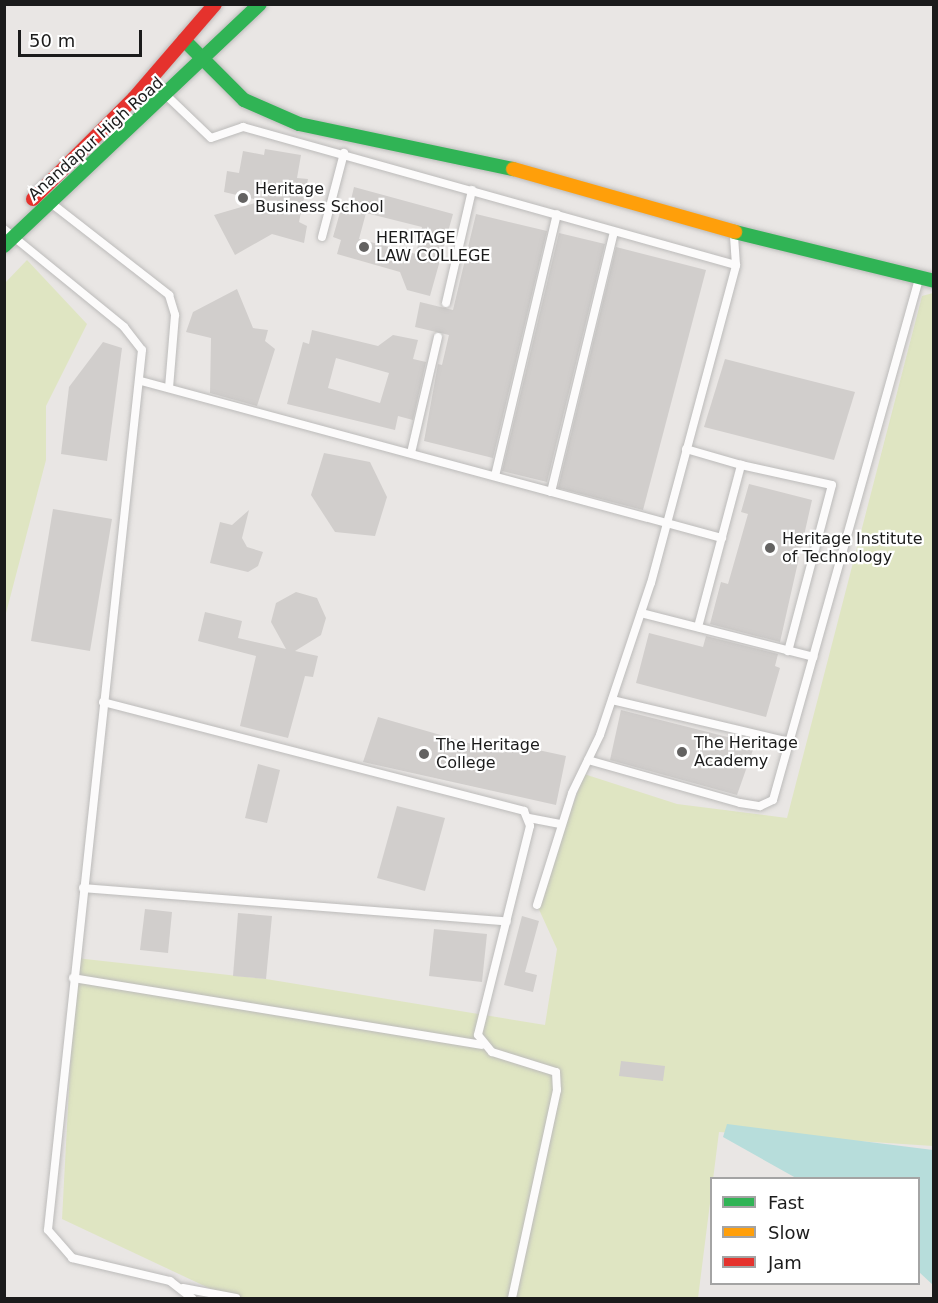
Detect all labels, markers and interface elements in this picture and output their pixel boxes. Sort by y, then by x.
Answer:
scale bar [21,18,146,56]
text: 50 m [29,30,75,51]
street label: Anandapur High Road [25,73,167,205]
place label: Heritage Business School [255,179,384,217]
marker: Heritage Business School [236,191,250,205]
place label: HERITAGE LAW COLLEGE [376,228,490,266]
marker: HERITAGE LAW COLLEGE [357,240,371,254]
place label: Heritage Institute of Technology [782,529,923,567]
marker: Heritage Institute of Technology [763,541,777,555]
place label: The Heritage Academy [694,733,798,771]
place label: The Heritage College [436,735,540,773]
marker: The Heritage Academy [675,745,689,759]
marker: The Heritage College [417,747,431,761]
legend [710,1177,920,1285]
text: Fast [768,1192,804,1213]
text: Slow [768,1222,810,1243]
text: Jam [768,1252,802,1273]

